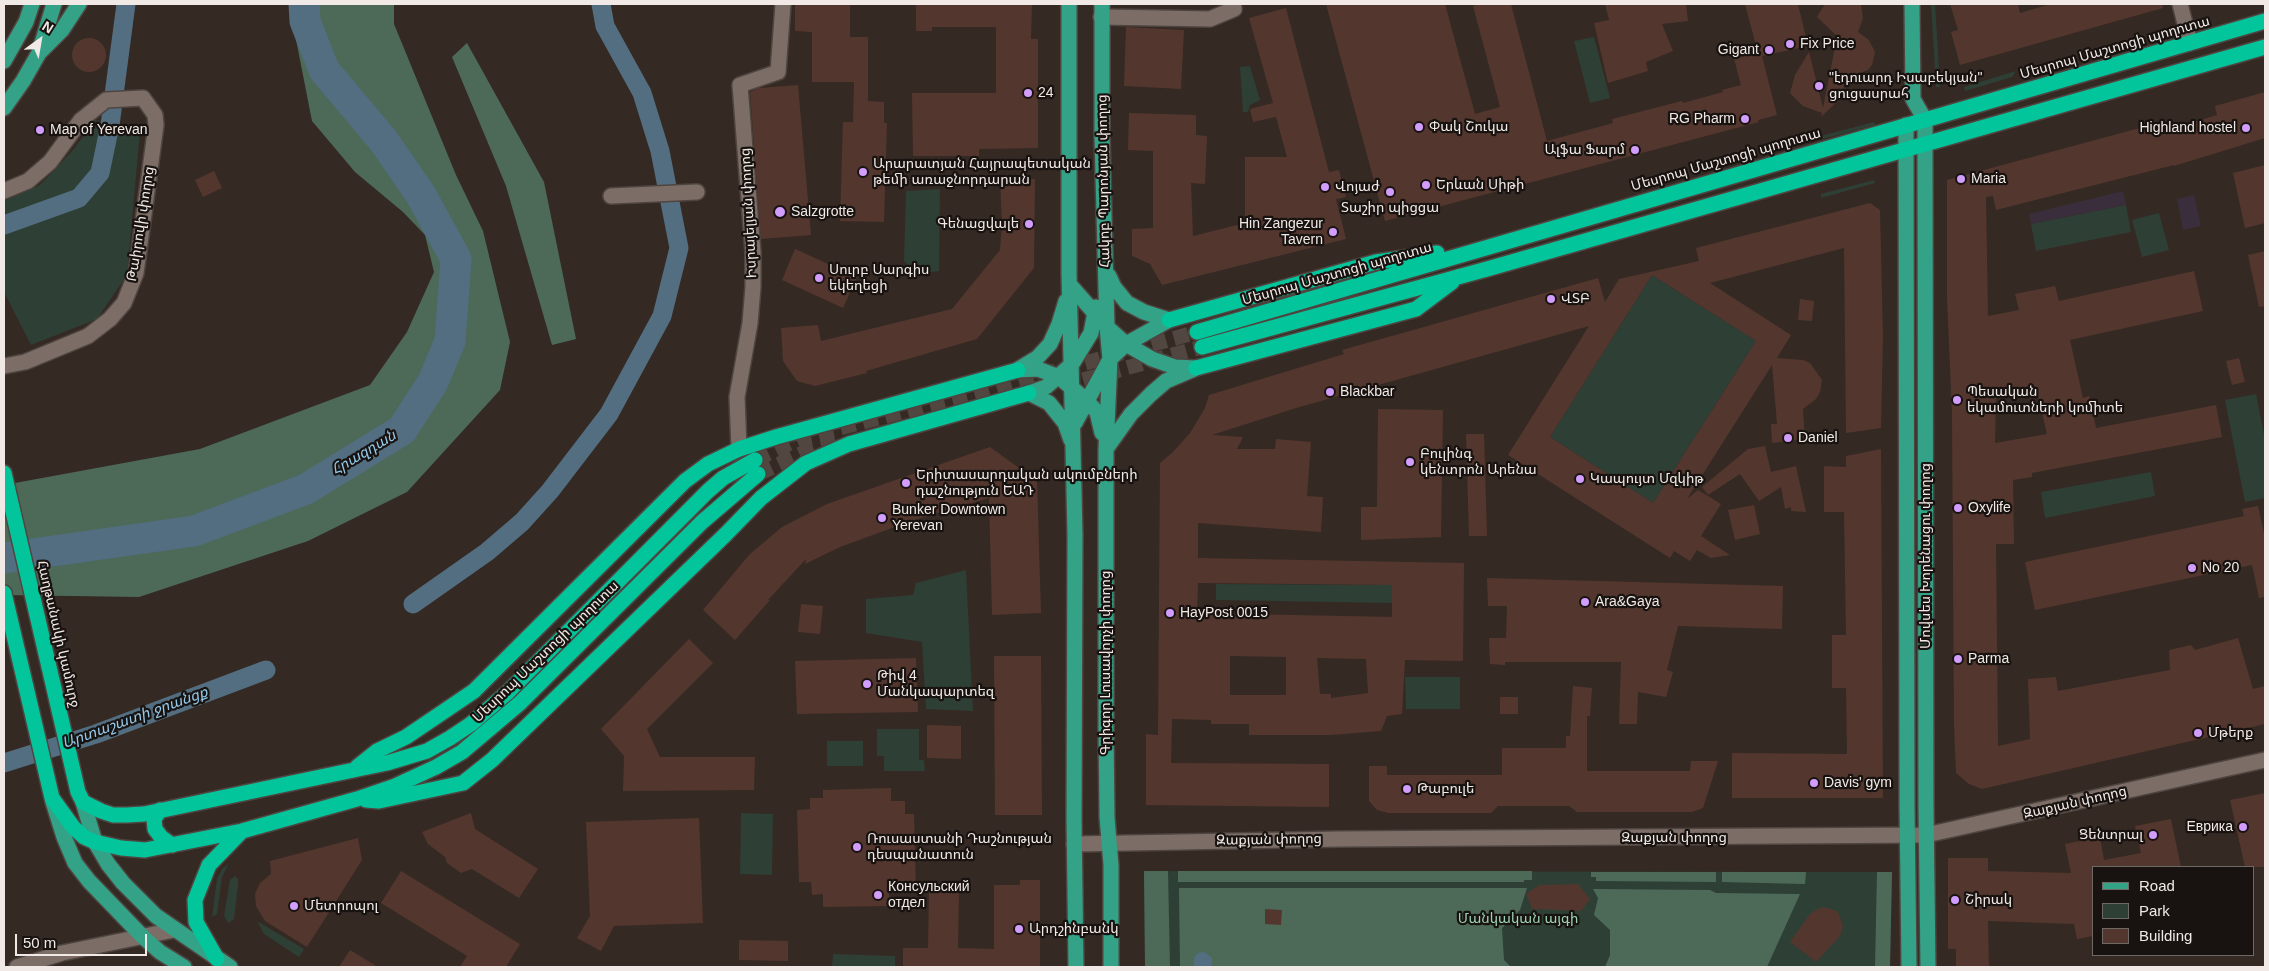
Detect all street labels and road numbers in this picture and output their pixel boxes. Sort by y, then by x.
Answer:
street label: Մեսրոպ Մաշտոցի պողոտա [2018,13,2212,83]
street label: Հակոբ Պարոնյան փողոց [1094,94,1114,268]
street label: Մեսրոպ Մաշտոցի պողոտա [1629,125,1823,195]
street label: Իսրայելյան փողոց [737,147,761,279]
street label: Թաիրովի փողոց [124,165,158,283]
street label: Մեսրոպ Մաշտոցի պողոտա [1240,239,1434,309]
street label: Մովսես Խորենացու փողոց [1918,463,1934,649]
street label: Հաղթանակի կամուրջ [33,559,83,709]
street label: Գրիգոր Լուսավորչի փողոց [1098,571,1114,755]
street label: Մեսրոպ Մաշտոցի պողոտա [469,578,623,726]
street label: Զաքյան փողոց [2022,783,2128,823]
street label: Զաքյան փողոց [1621,830,1727,846]
street label: Զաքյան փողոց [1216,831,1322,849]

